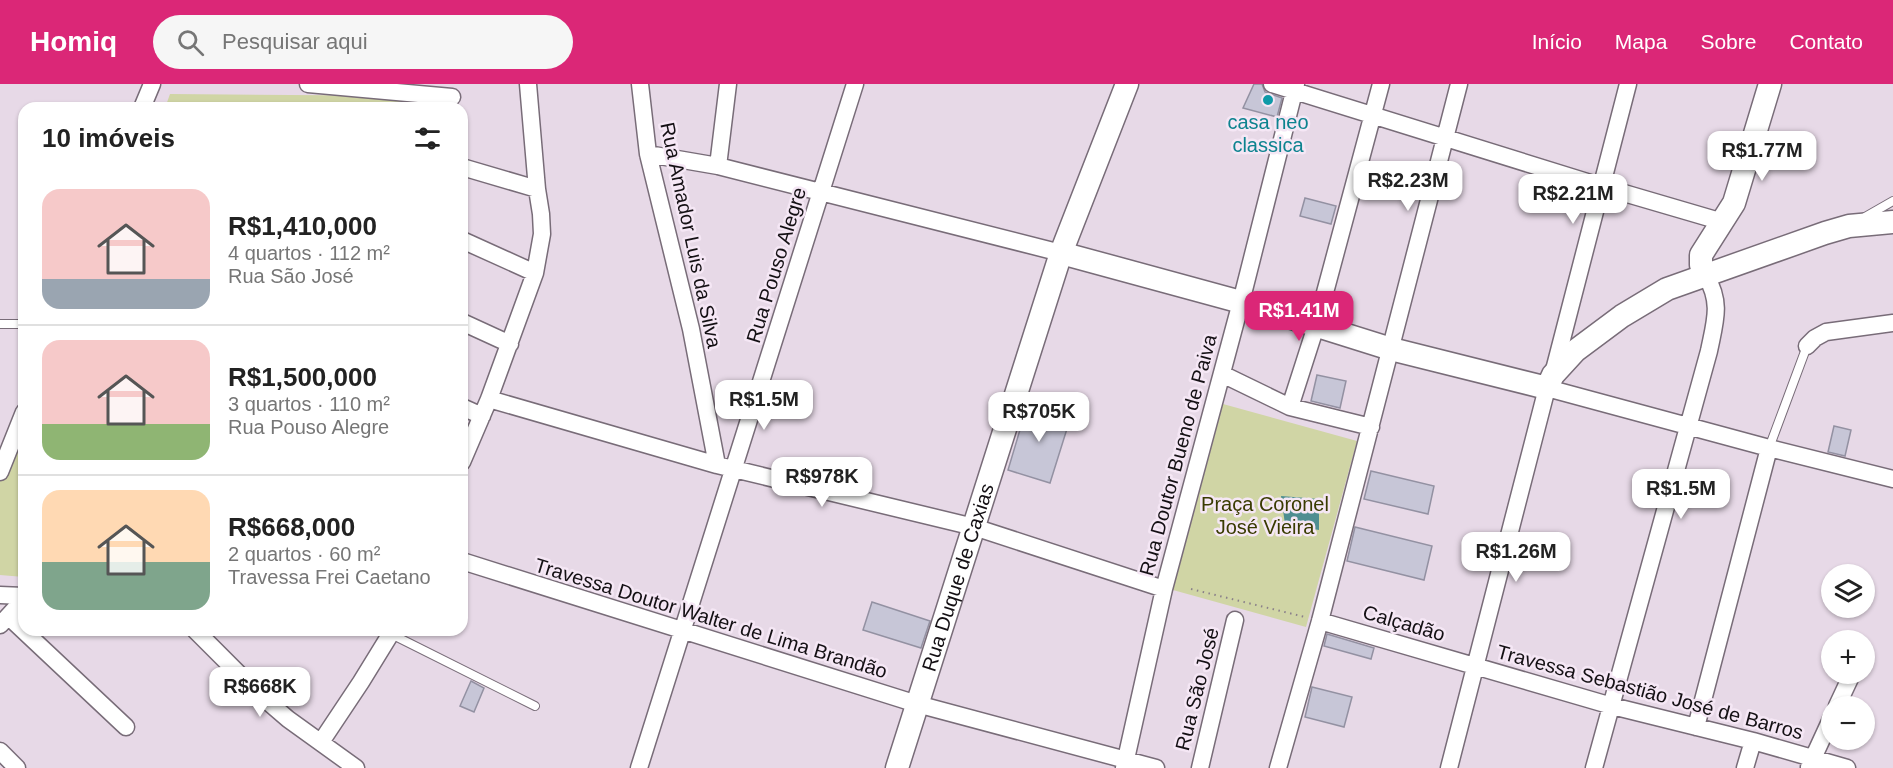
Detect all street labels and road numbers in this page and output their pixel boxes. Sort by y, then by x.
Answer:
street label: Rua Amador Luis da Silva [656,120,726,351]
street label: Rua Pouso Alegre [742,185,810,345]
street label: Rua Doutor Bueno de Paiva [1135,331,1221,578]
street label: Rua Duque de Caxias [918,481,998,674]
street label: Travessa Doutor Walter de Lima Brandão [532,554,890,682]
street label: Calçadão [1360,601,1448,645]
street label: Rua São José [1171,625,1223,753]
street label: Travessa Sebastião José de Barros [1494,640,1806,744]

